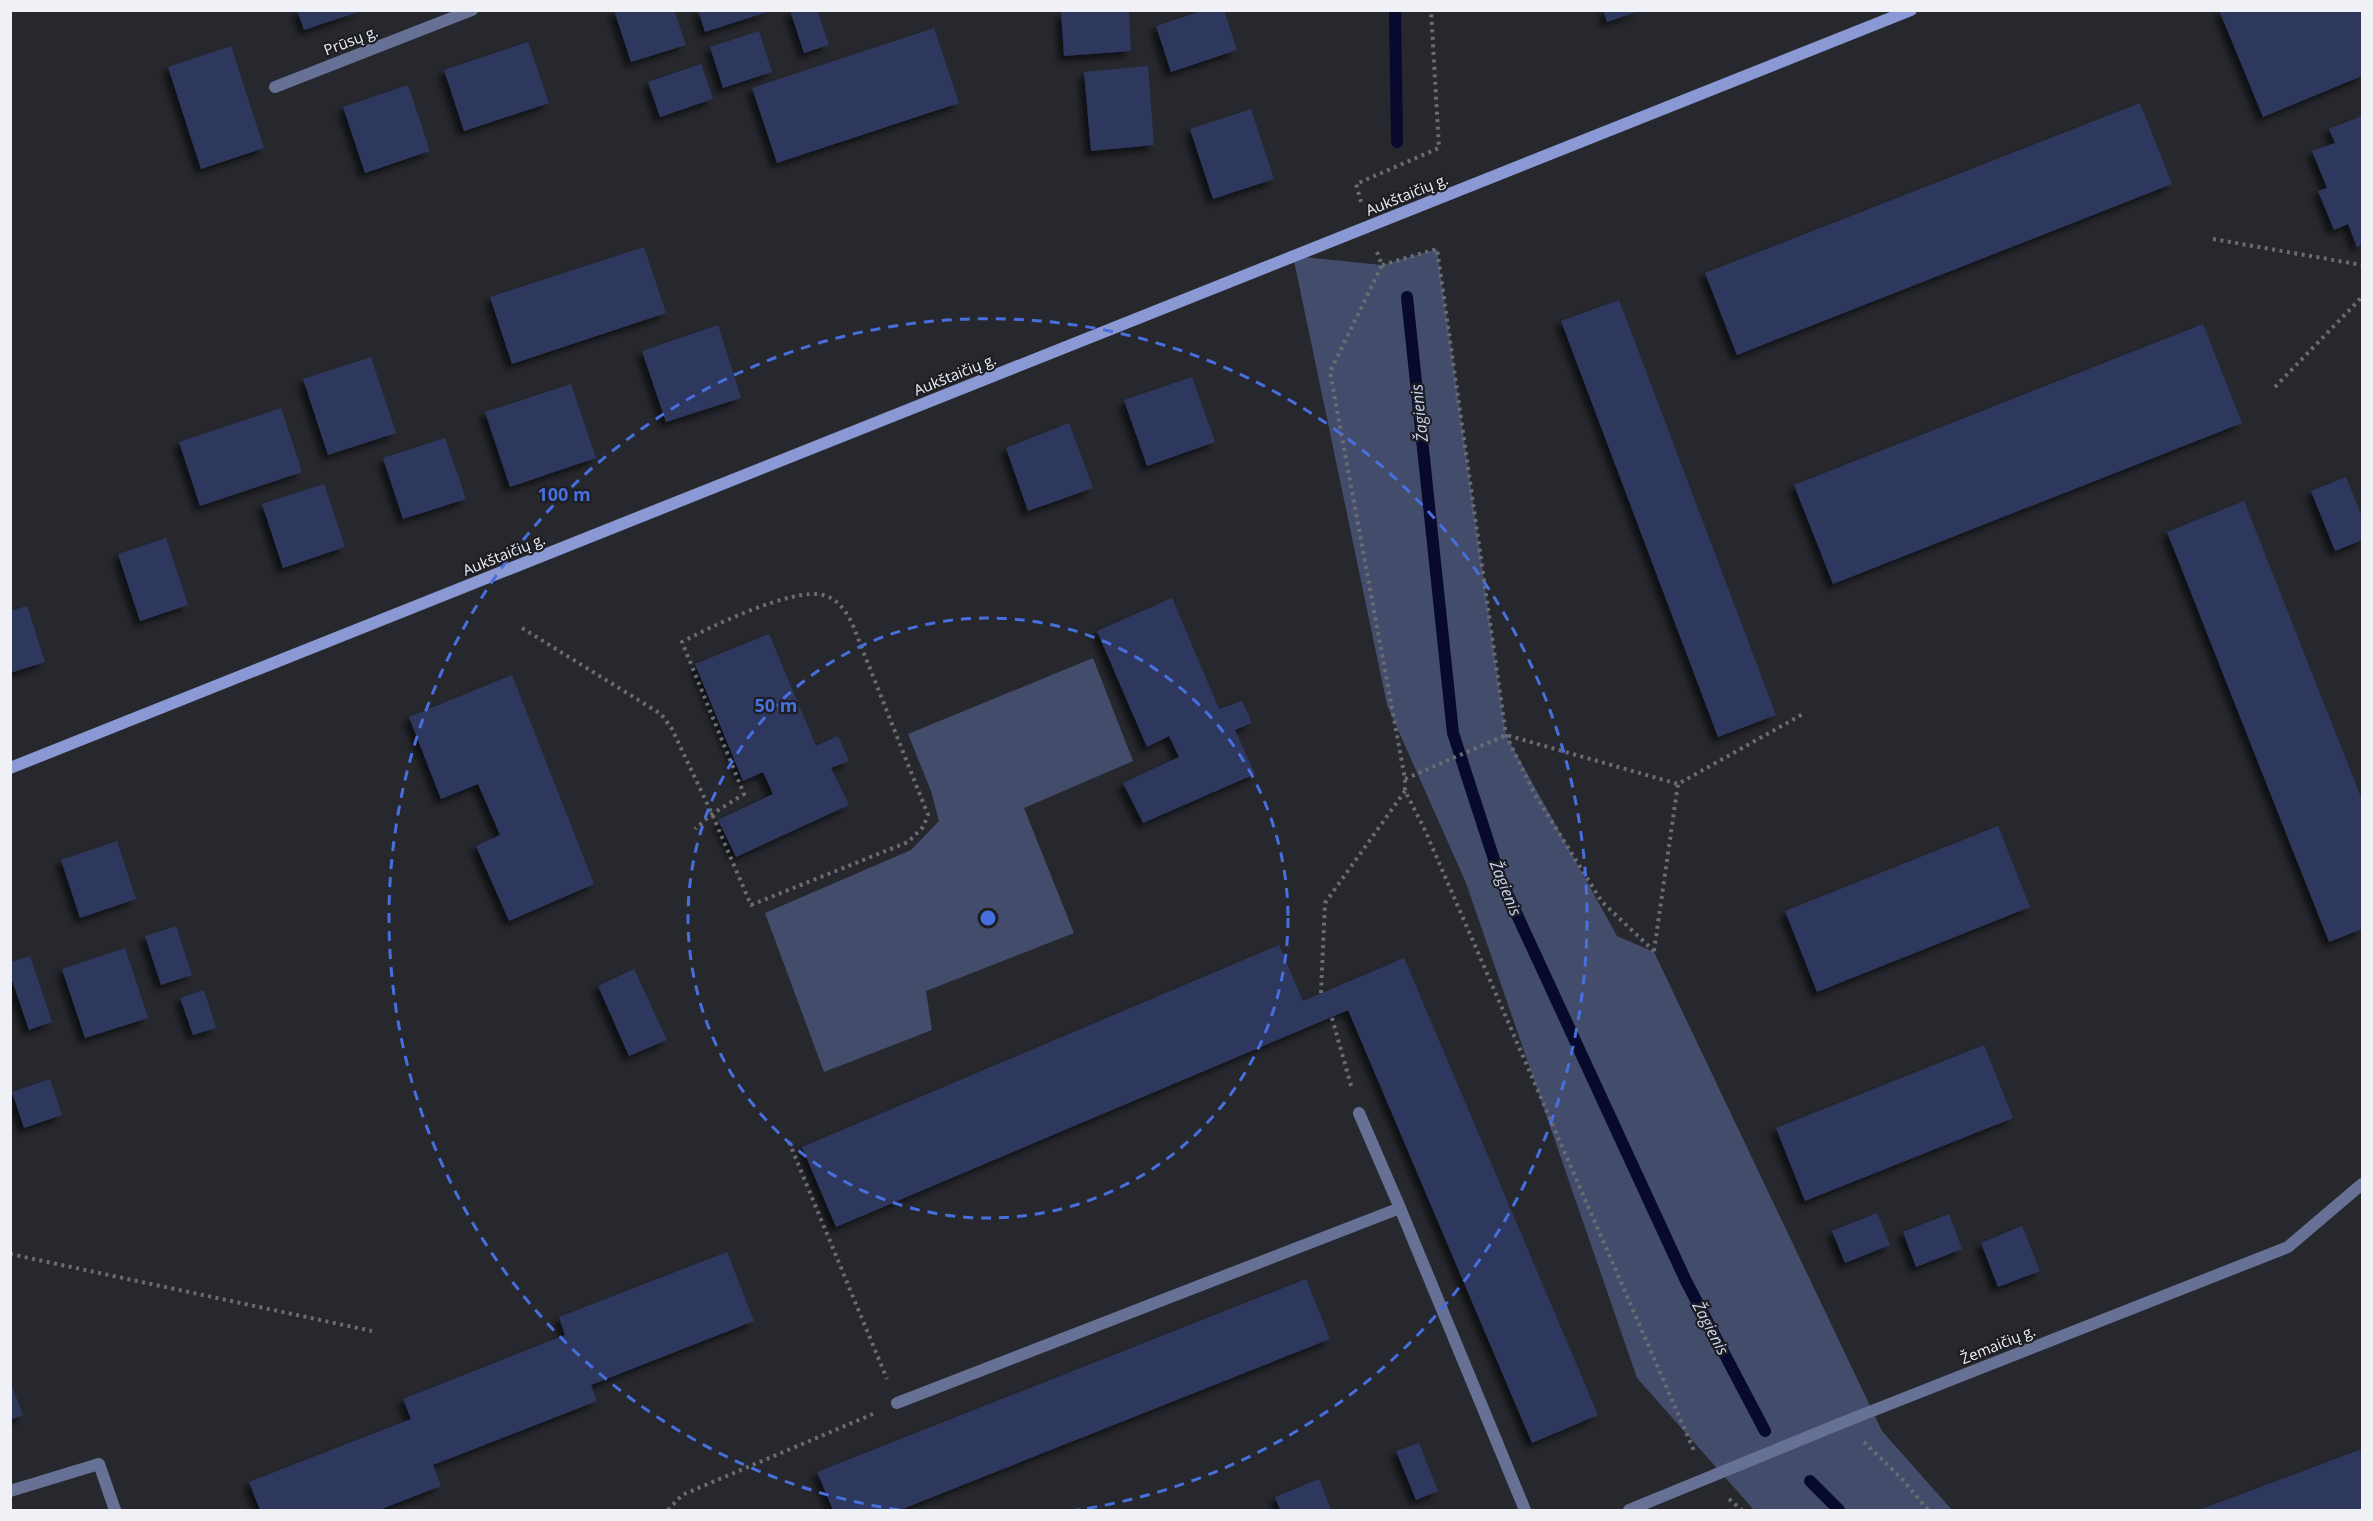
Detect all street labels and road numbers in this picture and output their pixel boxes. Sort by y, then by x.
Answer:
street label: Prūsų g. [321,21,381,60]
street label: Aukštaičių g. [1362,168,1451,220]
street label: Aukštaičių g. [910,348,999,400]
street label: Aukštaičių g. [459,528,548,580]
street label: Žemaičių g. [1957,1320,2038,1368]

